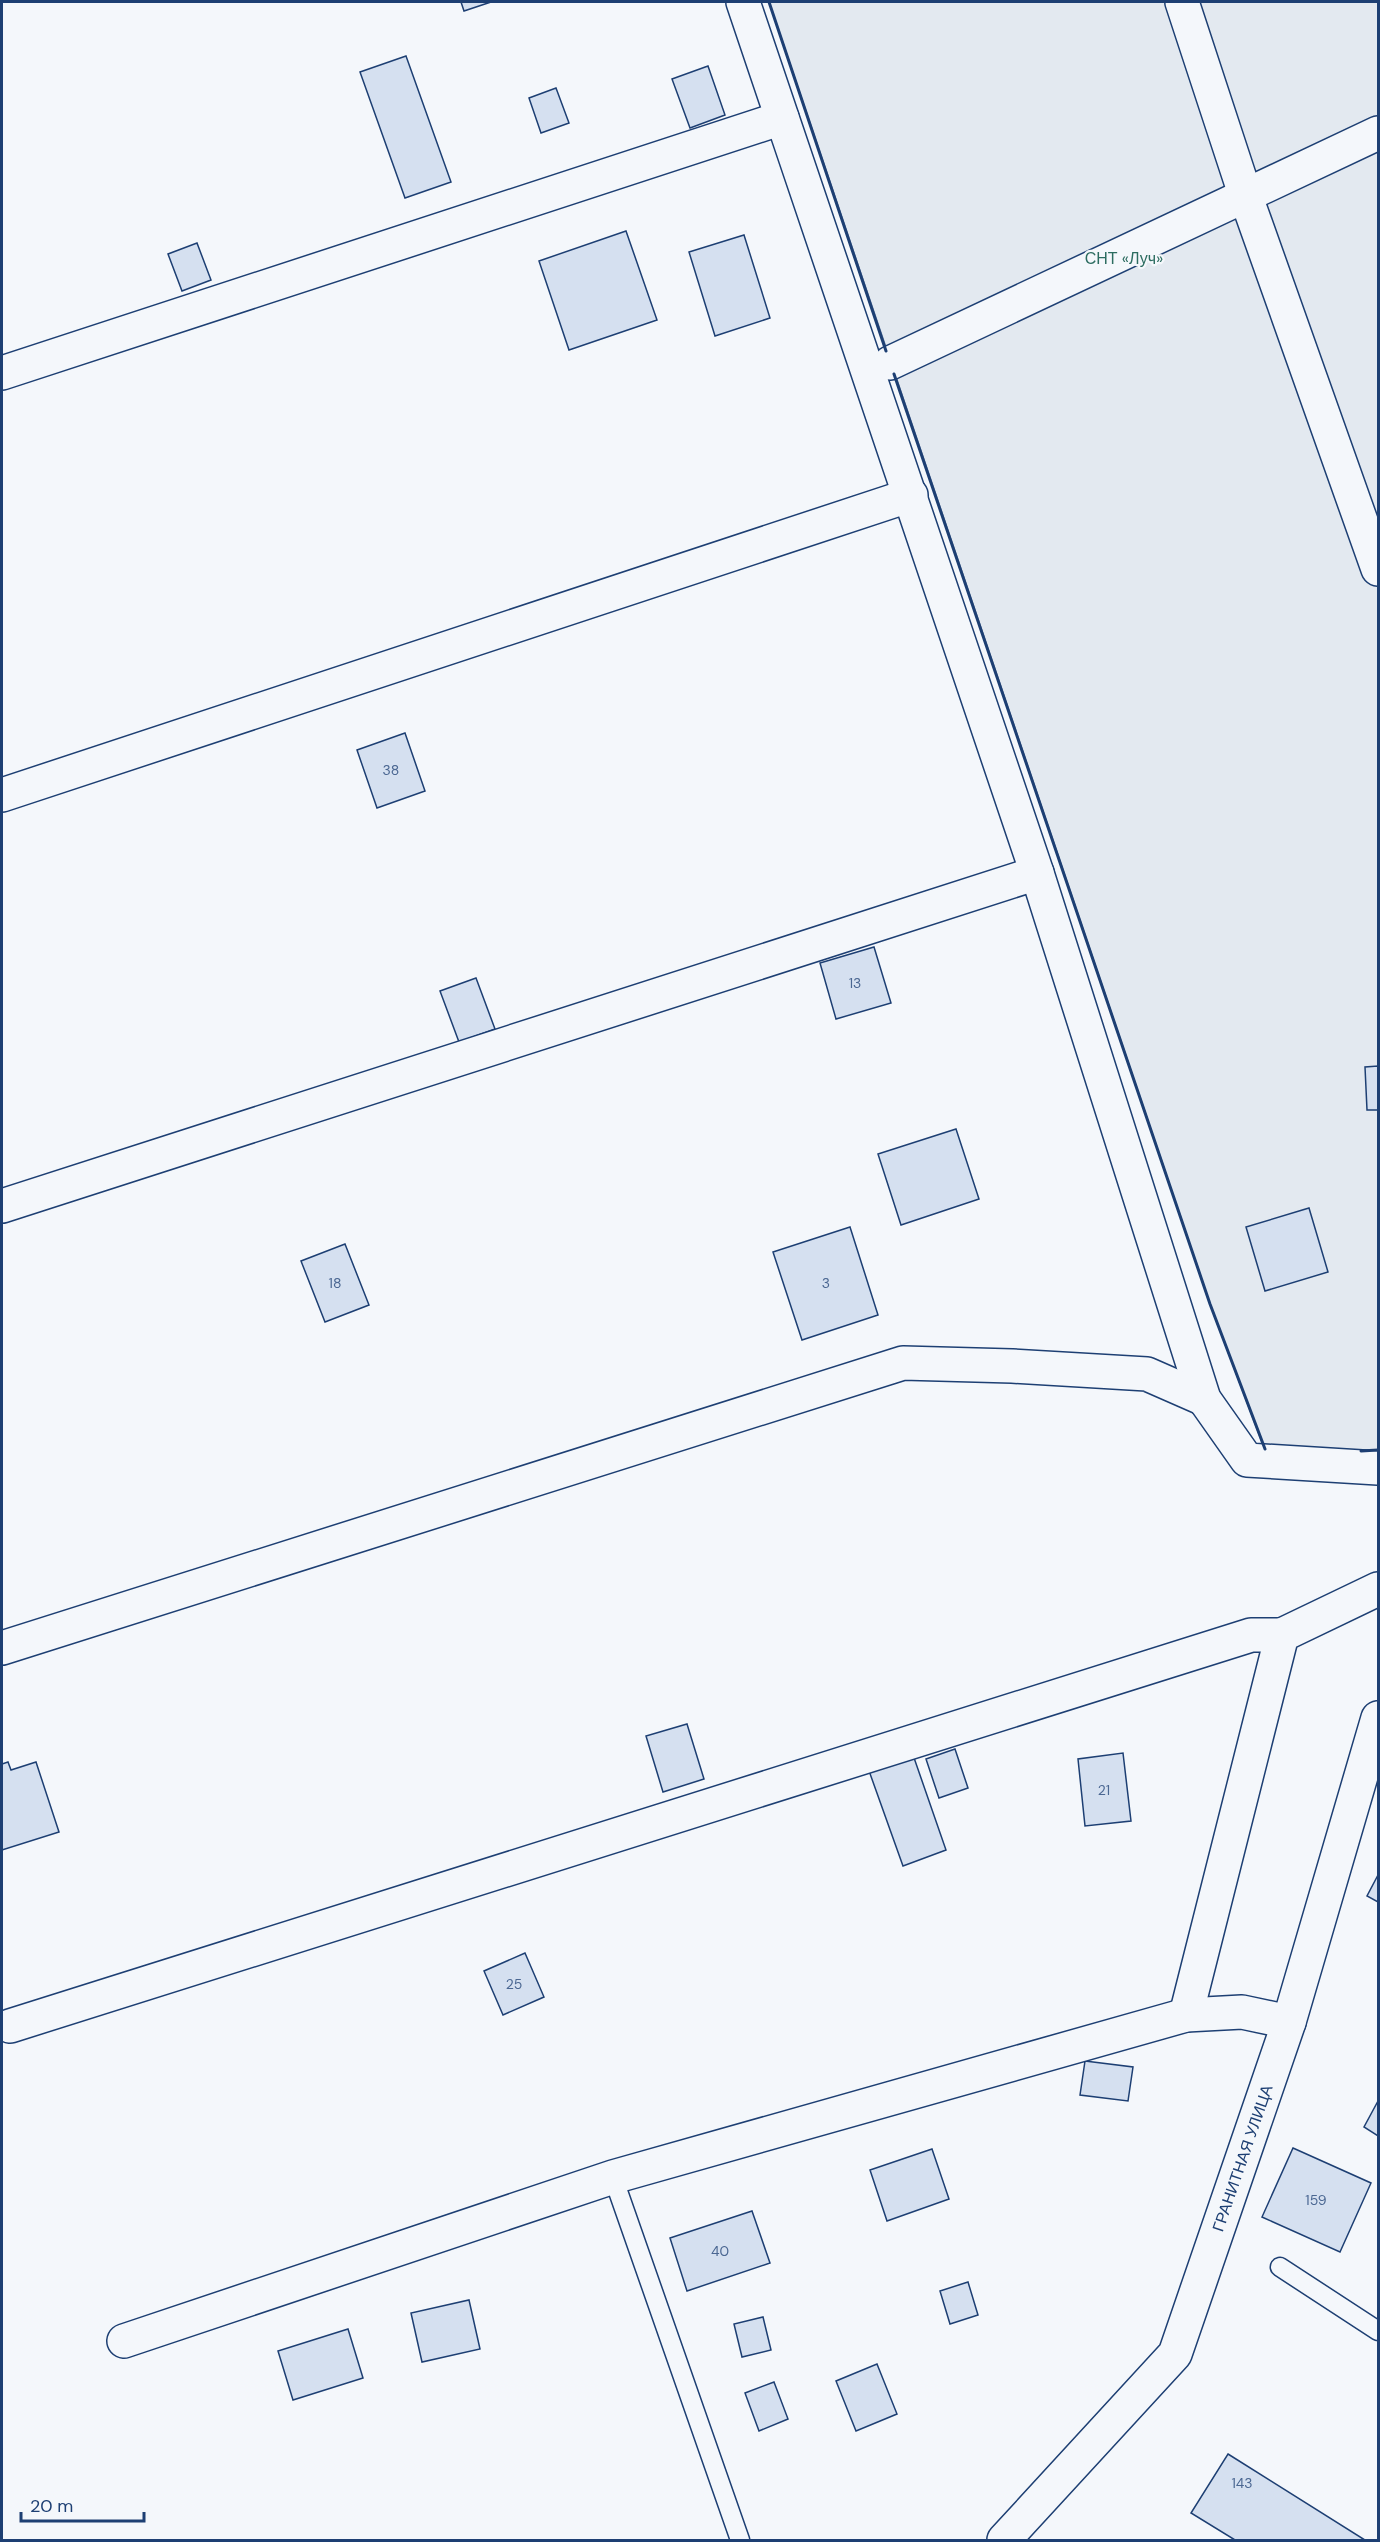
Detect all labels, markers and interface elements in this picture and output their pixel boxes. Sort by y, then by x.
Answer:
park label: СНТ «Луч» [1085,248,1163,269]
house number: 38 [383,761,399,779]
house number: 13 [849,974,861,992]
house number: 18 [329,1274,341,1292]
house number: 3 [822,1274,830,1292]
house number: 21 [1098,1781,1110,1799]
house number: 25 [506,1975,522,1993]
street label: ГРАНИТНАЯ УЛИЦА [1207,2082,1278,2234]
house number: 159 [1305,2191,1327,2209]
house number: 40 [711,2242,729,2260]
house number: 143 [1231,2474,1253,2492]
scale bar [21,2485,144,2523]
text: 20 m [30,2494,73,2518]

